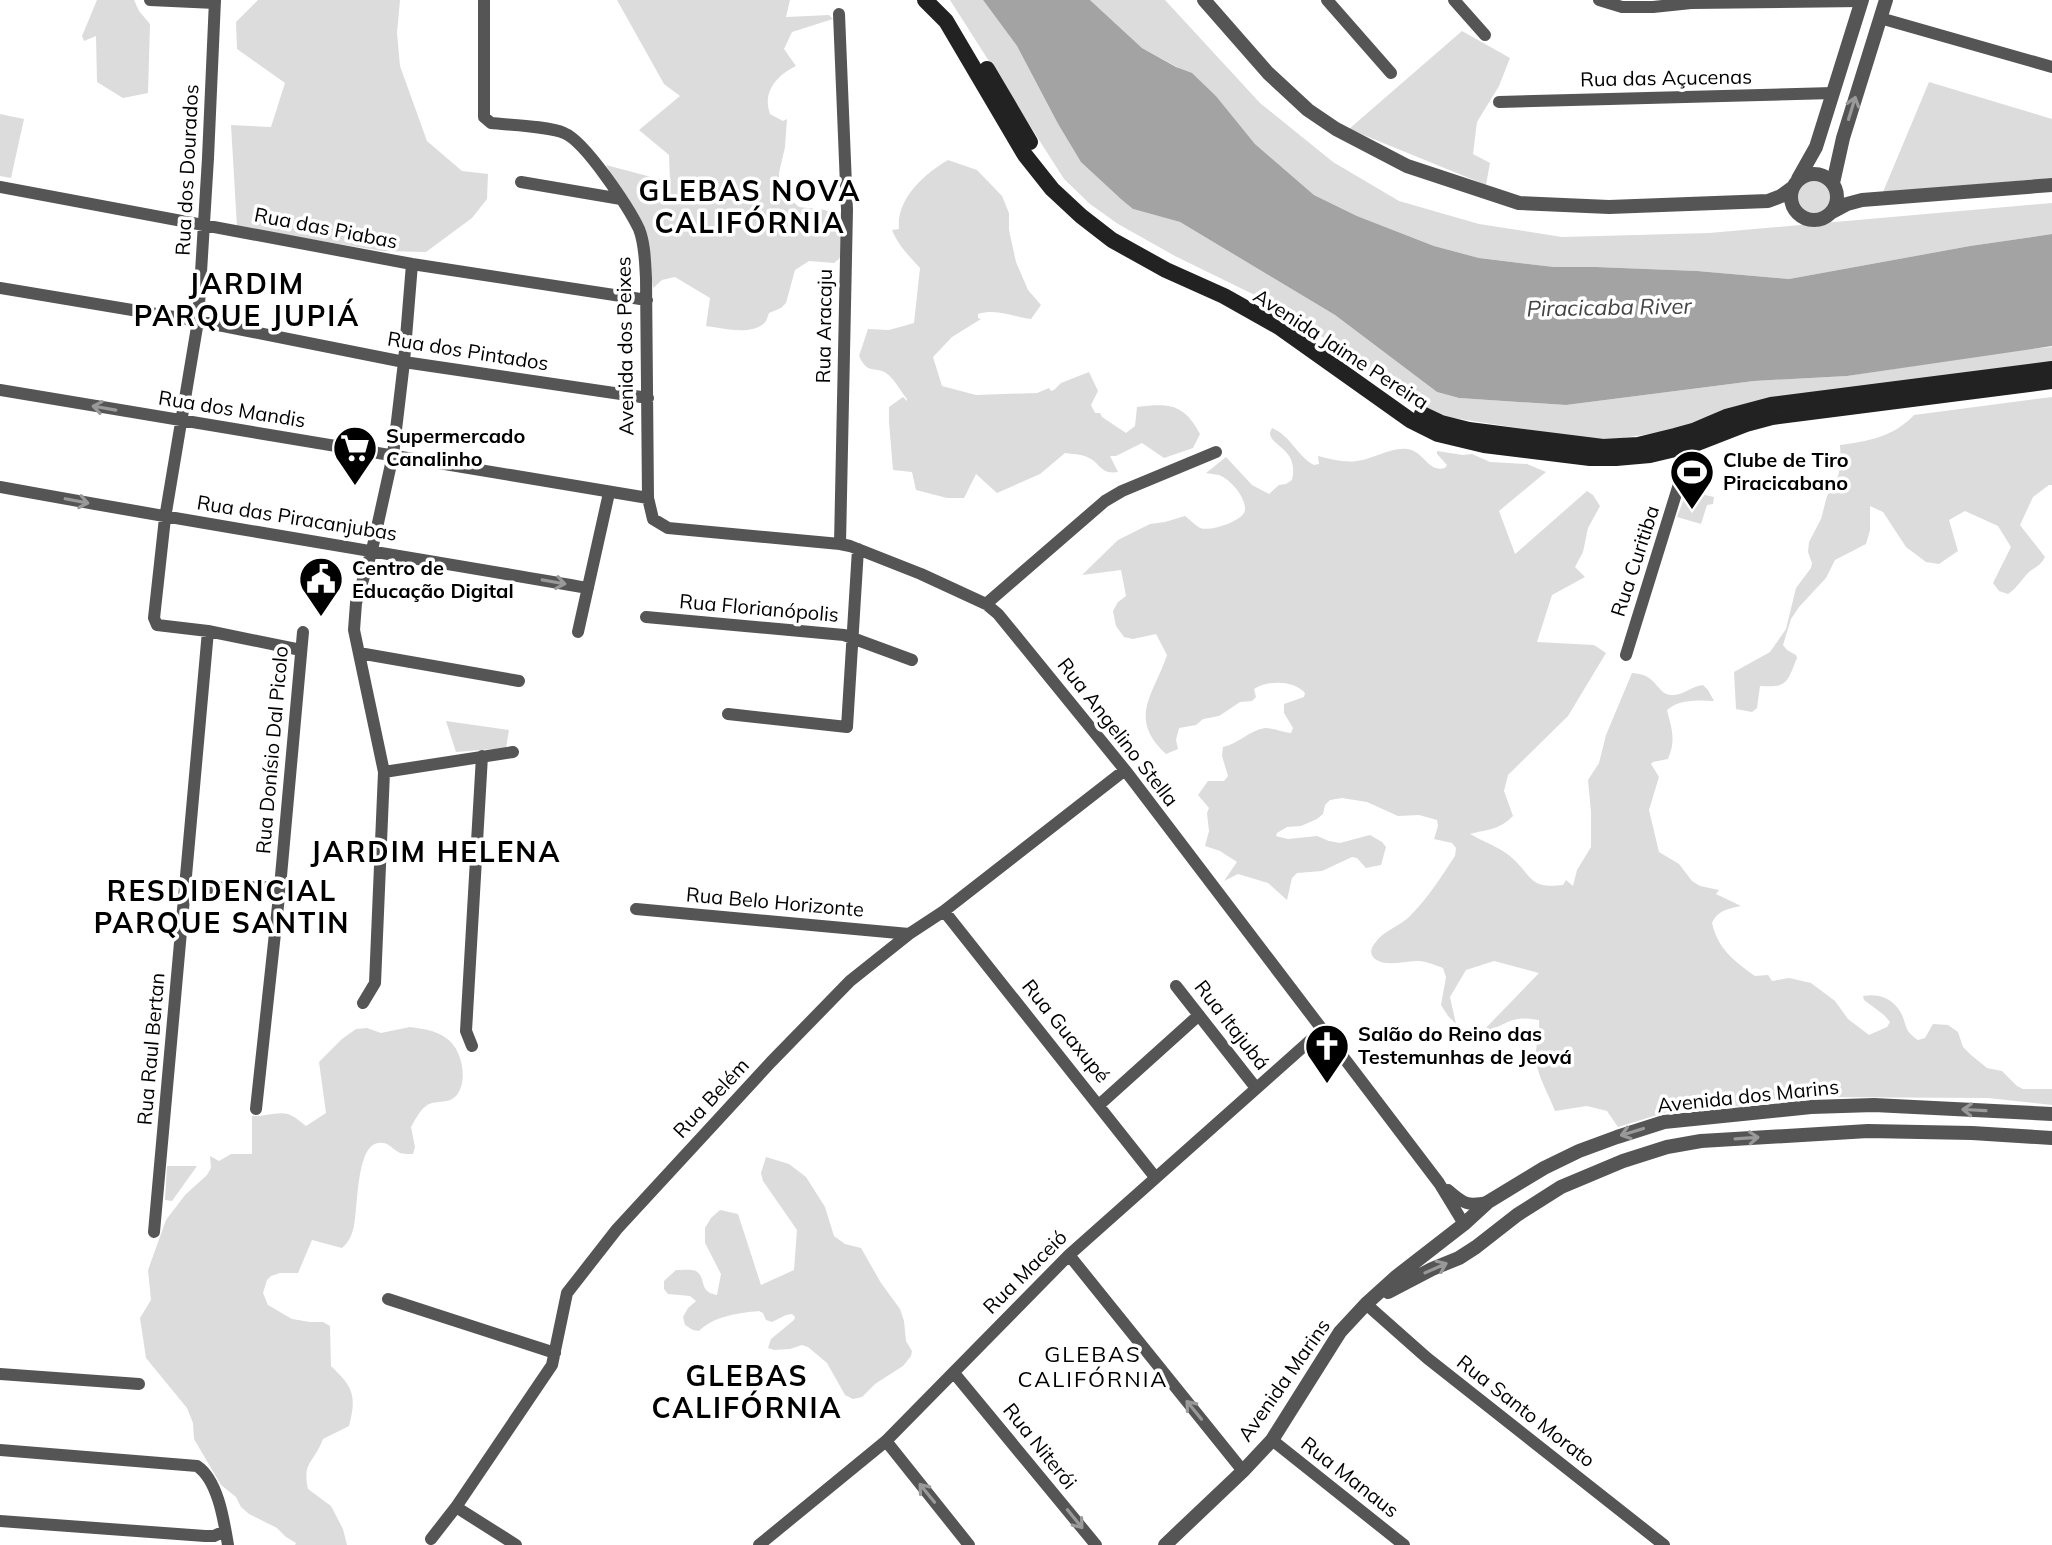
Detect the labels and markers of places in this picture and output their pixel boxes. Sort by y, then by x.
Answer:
place label: Supermercado Canalinho [386,423,525,471]
supermarket icon: Supermercado Canalinho [331,424,379,487]
place label: Clube de Tiro Piracicabano [1723,447,1849,495]
sports icon: Clube de Tiro Piracicabano [1668,448,1716,511]
public building icon: Centro de Educação Digital [297,555,345,618]
place label: Centro de Educação Digital [352,555,514,603]
place label: Salão do Reino das Testemunhas de Jeová [1358,1021,1572,1069]
church icon: Salão do Reino das Testemunhas de Jeová [1303,1022,1351,1085]

